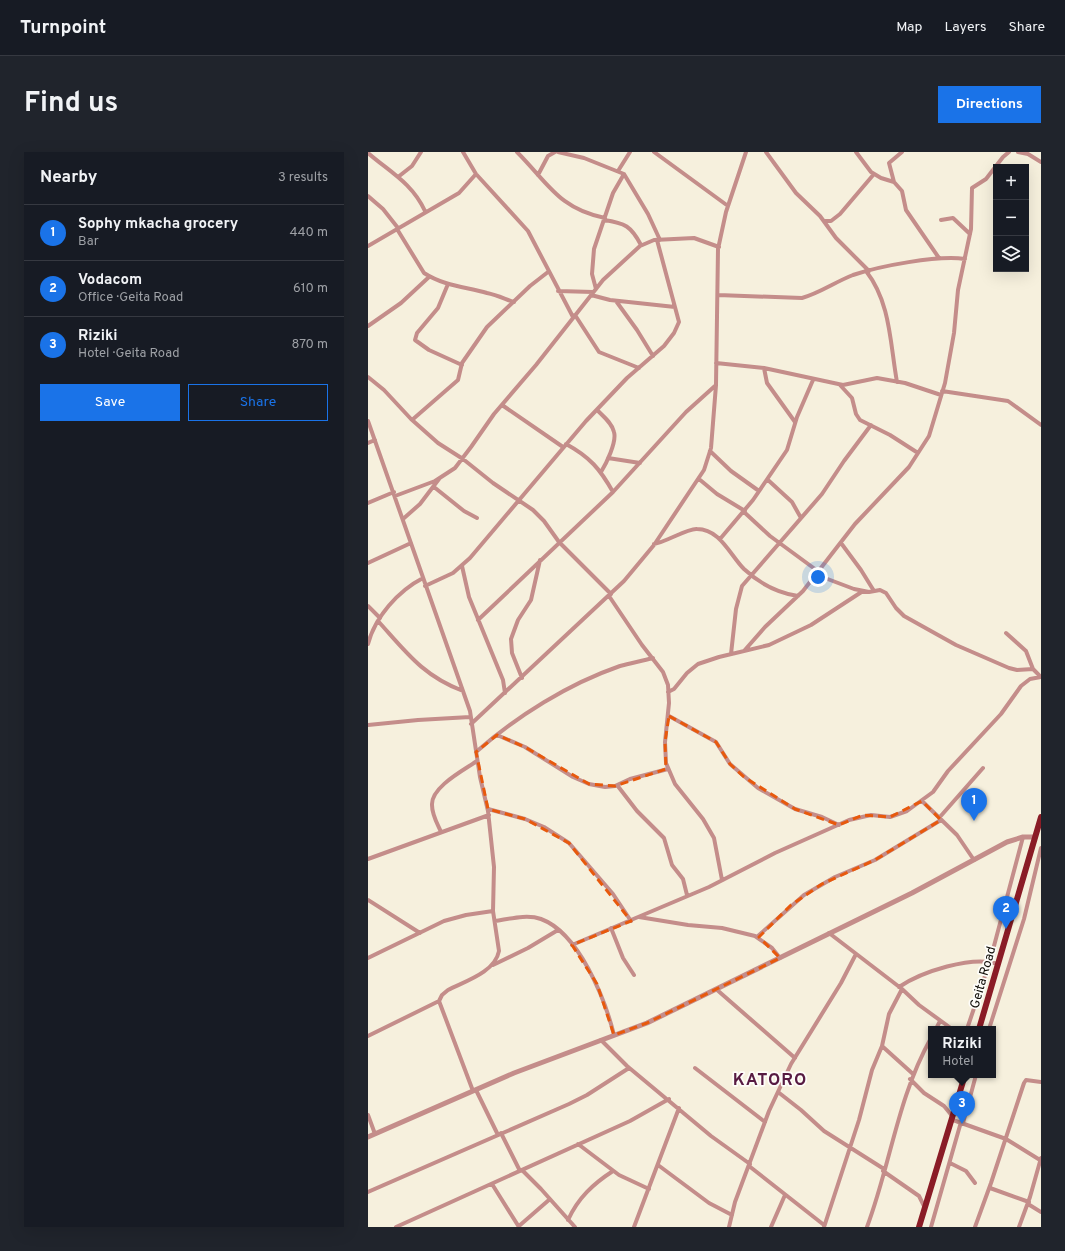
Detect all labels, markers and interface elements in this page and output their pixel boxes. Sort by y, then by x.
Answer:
text: Turnpoint [20,16,106,40]
text: Map [896,19,922,36]
text: Layers [944,19,986,36]
text: Share [1008,19,1045,36]
text: Find us [24,86,118,122]
button: Directions [938,86,1041,123]
map controls [993,164,1029,272]
button: + [993,164,1029,200]
text: Nearby [40,167,97,189]
text: 3 results [278,170,328,186]
button: − [993,200,1029,236]
text: Sophy mkacha grocery [78,215,238,234]
text: 1 [50,225,56,241]
text: 440 m [289,225,328,241]
text: Bar [78,234,99,250]
button: layers [993,236,1029,272]
text: Vodacom [78,271,142,290]
text: 2 [49,281,57,297]
text: 610 m [293,281,328,297]
text: Office · Geita Road [78,290,183,306]
text: Riziki [78,327,118,346]
text: 3 [49,337,57,353]
text: 870 m [291,337,328,353]
text: Hotel · Geita Road [78,346,180,362]
button: Save [40,384,180,421]
button: Share [188,384,328,421]
your location [808,567,828,587]
pin: 1 [961,788,987,821]
pin: 2 [993,896,1019,929]
street label: Geita Road [967,945,1000,1011]
popup [928,1026,996,1078]
text: Riziki [942,1035,982,1054]
text: Hotel [942,1054,974,1070]
district label: KATORO [733,1070,807,1092]
pin: 3 [949,1091,975,1124]

